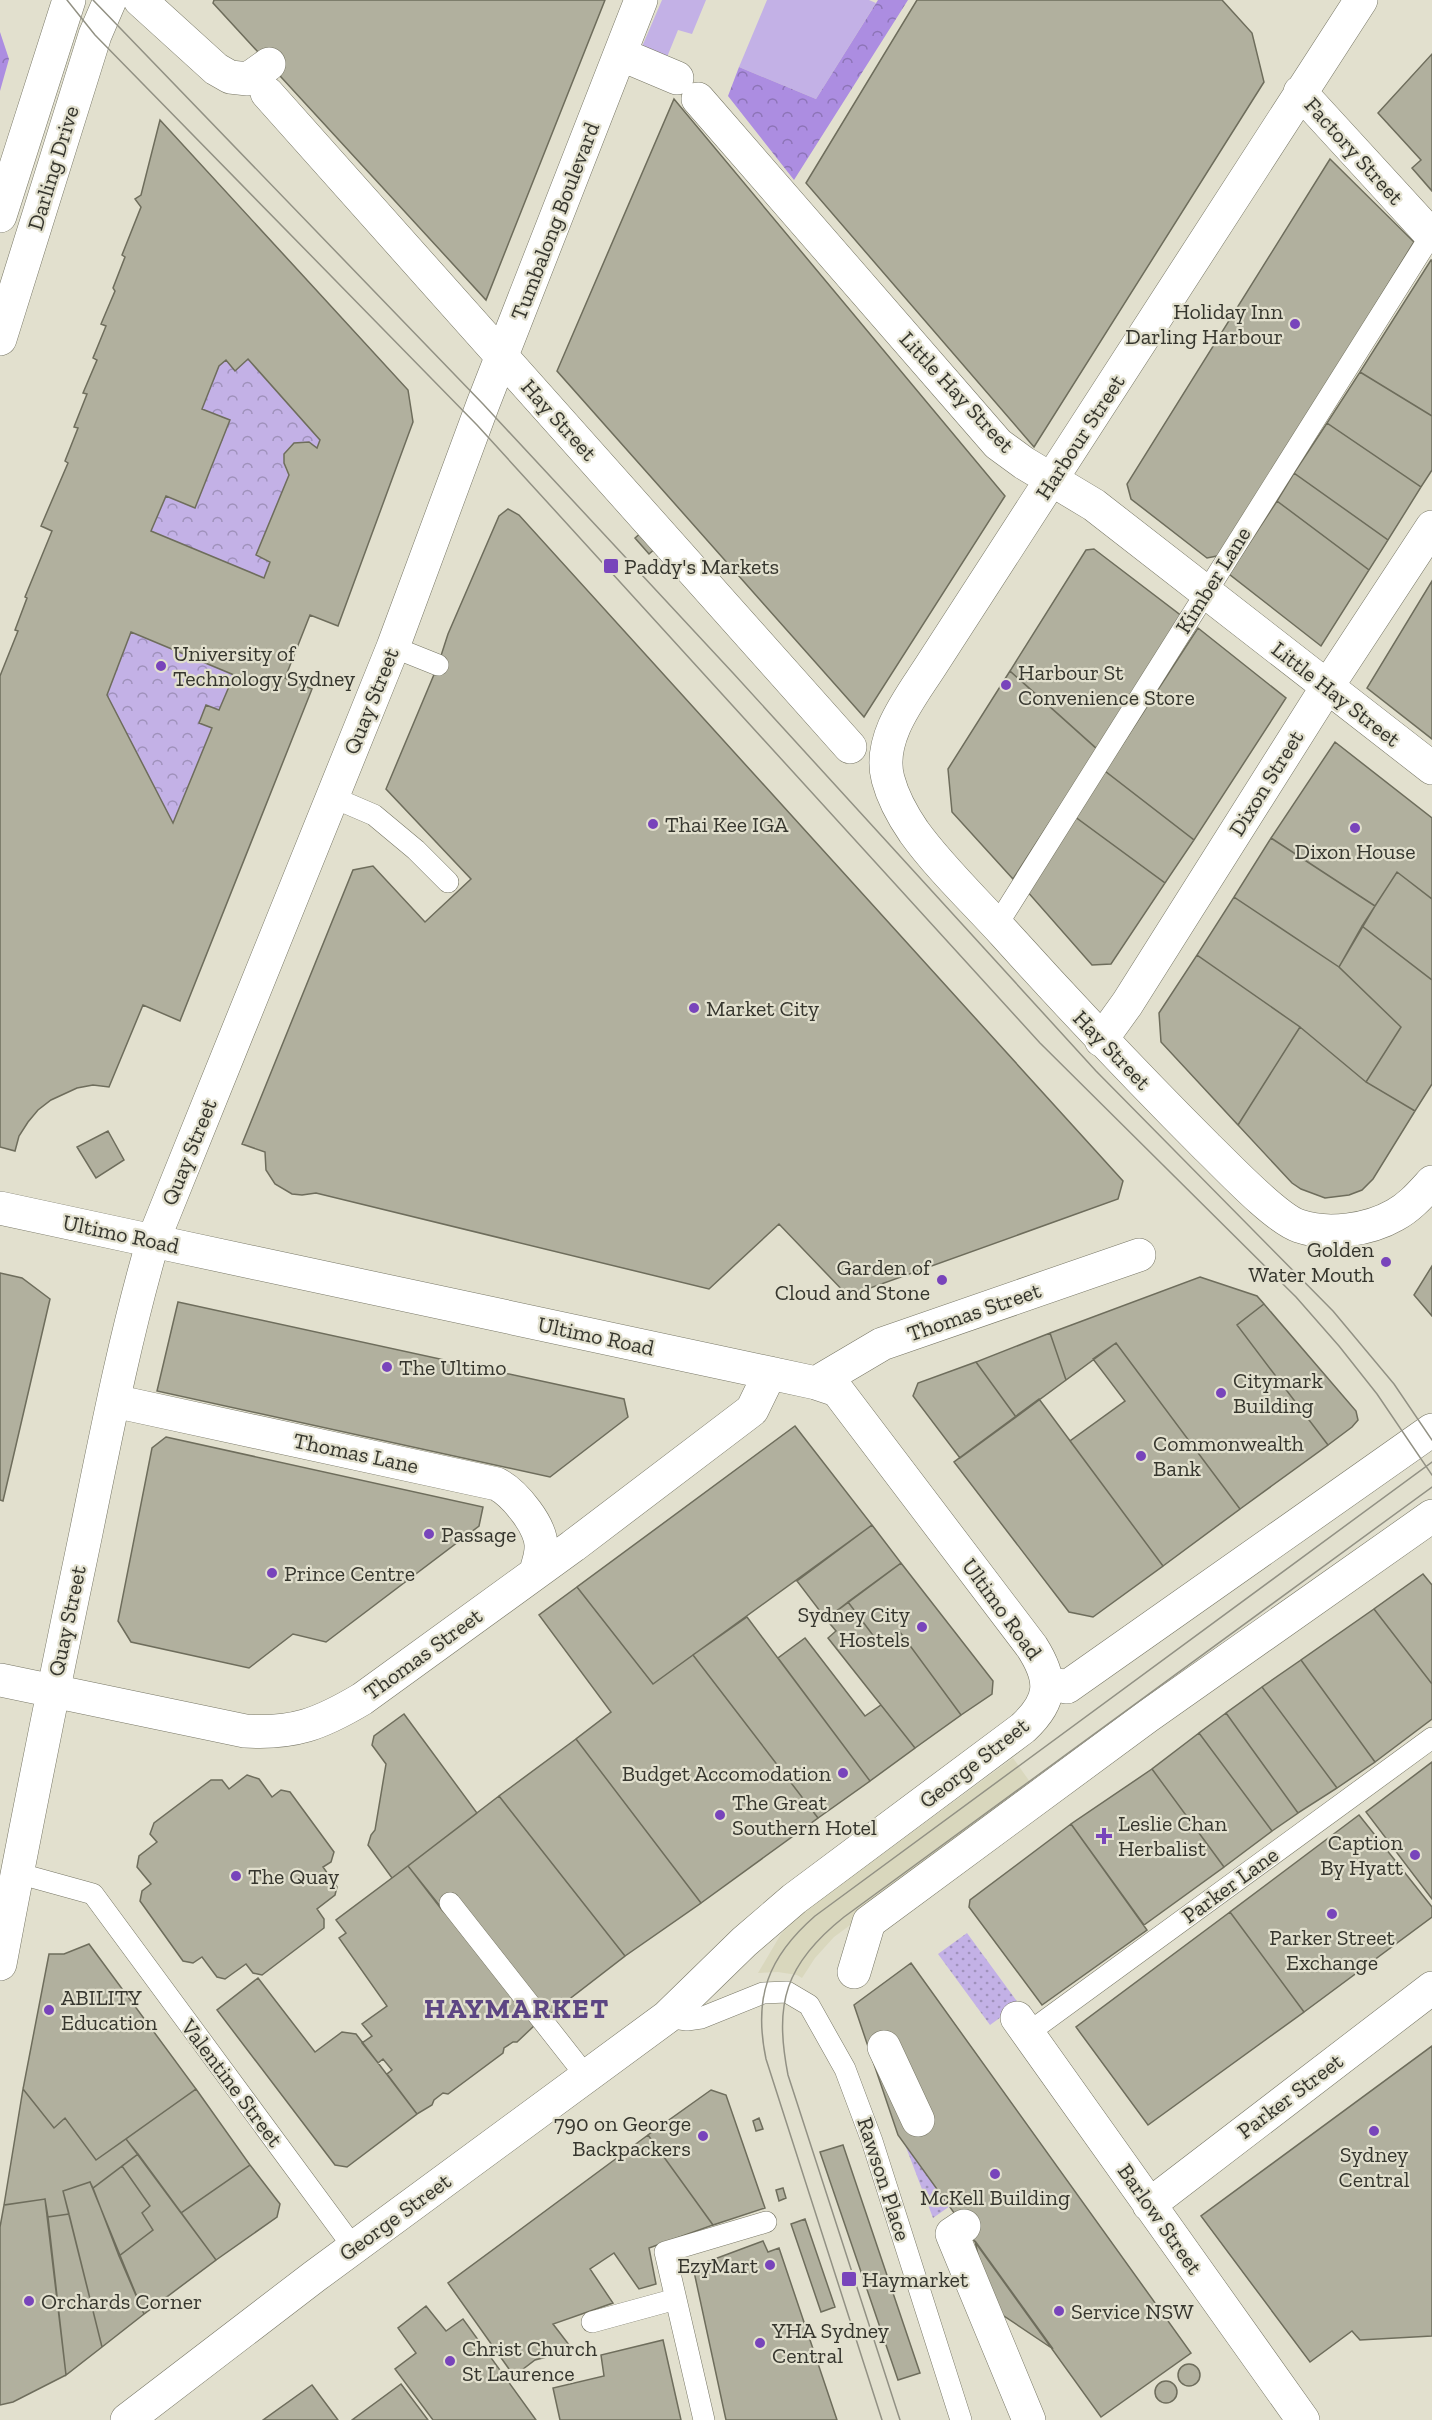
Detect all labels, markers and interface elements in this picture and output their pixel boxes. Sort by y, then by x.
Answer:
street label: Factory Street [1299,92,1410,211]
street label: Darling Drive [21,103,85,233]
street label: Tumbalong Boulevard [505,118,605,324]
place label: Holiday Inn Darling Harbour [1125,298,1283,350]
marker: Holiday Inn Darling Harbour [1288,317,1302,331]
street label: Little Hay Street [894,326,1021,459]
street label: Harbour Street [1030,369,1131,505]
street label: Hay Street [515,374,603,467]
street label: Kimber Lane [1170,522,1256,638]
place label: Paddy's Markets [624,553,779,580]
marker: Paddy's Markets [602,557,620,575]
street label: Little Hay Street [1266,635,1406,753]
place label: University of Technology Sydney [173,640,356,692]
street label: Quay Street [337,643,405,758]
marker: University of Technology Sydney [154,659,168,673]
place label: Harbour St Convenience Store [1018,659,1195,711]
marker: Harbour St Convenience Store [999,678,1013,692]
street label: Dixon Street [1223,724,1310,841]
place label: Thai Kee IGA [665,811,789,838]
marker: Thai Kee IGA [646,817,660,831]
marker: Dixon House [1348,821,1362,835]
place label: Dixon House [1294,838,1416,865]
place label: Market City [706,995,820,1022]
marker: Market City [687,1001,701,1015]
street label: Hay Street [1067,1005,1157,1096]
street label: Quay Street [155,1094,223,1209]
street label: Ultimo Road [60,1208,182,1260]
place label: Golden Water Mouth [1248,1236,1375,1288]
place label: Garden of Cloud and Stone [775,1254,932,1306]
marker: Golden Water Mouth [1379,1255,1393,1269]
marker: Garden of Cloud and Stone [935,1273,949,1287]
street label: Thomas Street [904,1276,1045,1347]
street label: Ultimo Road [535,1310,657,1362]
place label: The Ultimo [399,1354,507,1381]
marker: The Ultimo [380,1360,394,1374]
place label: Citymark Building [1233,1367,1323,1419]
marker: Citymark Building [1214,1386,1228,1400]
street label: Thomas Lane [291,1427,421,1479]
place label: Commonwealth Bank [1153,1430,1305,1482]
marker: Commonwealth Bank [1134,1449,1148,1463]
place label: Passage [441,1521,516,1548]
marker: Passage [422,1527,436,1541]
street label: Ultimo Road [956,1553,1048,1665]
place label: Prince Centre [284,1560,415,1587]
street label: Quay Street [42,1562,92,1679]
marker: Prince Centre [265,1566,279,1580]
place label: Sydney City Hostels [797,1601,911,1653]
street label: Thomas Street [359,1602,488,1706]
marker: Sydney City Hostels [915,1620,929,1634]
street label: George Street [914,1711,1035,1814]
place label: Budget Accomodation [622,1760,831,1787]
marker: Budget Accomodation [836,1766,850,1780]
place label: The Great Southern Hotel [732,1789,877,1841]
marker: The Great Southern Hotel [713,1808,727,1822]
place label: Leslie Chan Herbalist [1118,1810,1227,1862]
marker: Leslie Chan Herbalist [1095,1827,1113,1845]
place label: Caption By Hyatt [1320,1829,1404,1881]
street label: Parker Lane [1176,1841,1284,1929]
marker: Caption By Hyatt [1408,1848,1422,1862]
place label: The Quay [248,1863,340,1890]
marker: The Quay [229,1869,243,1883]
marker: Parker Street Exchange [1325,1907,1339,1921]
place label: Parker Street Exchange [1269,1924,1396,1976]
place label: ABILITY Education [61,1984,158,2036]
district label: HAYMARKET [424,1992,610,2025]
marker: ABILITY Education [42,2003,56,2017]
street label: Valentine Street [175,2013,289,2153]
street label: Parker Street [1232,2047,1349,2145]
place label: 790 on George Backpackers [554,2110,691,2162]
street label: Rawson Place [851,2114,917,2244]
marker: Sydney Central [1367,2124,1381,2138]
marker: 790 on George Backpackers [696,2129,710,2143]
place label: Sydney Central [1338,2141,1410,2193]
street label: Barlow Street [1112,2158,1209,2280]
street label: George Street [334,2167,457,2267]
marker: McKell Building [988,2167,1002,2181]
place label: McKell Building [920,2184,1070,2211]
place label: EzyMart [677,2252,759,2279]
marker: EzyMart [763,2258,777,2272]
place label: Haymarket [862,2266,969,2293]
marker: Haymarket [840,2270,858,2288]
place label: Orchards Corner [41,2288,202,2315]
marker: Orchards Corner [22,2294,36,2308]
place label: Service NSW [1071,2298,1194,2325]
marker: Service NSW [1052,2304,1066,2318]
place label: YHA Sydney Central [771,2317,890,2369]
place label: Christ Church St Laurence [462,2335,598,2387]
marker: YHA Sydney Central [753,2336,767,2350]
marker: Christ Church St Laurence [443,2354,457,2368]

